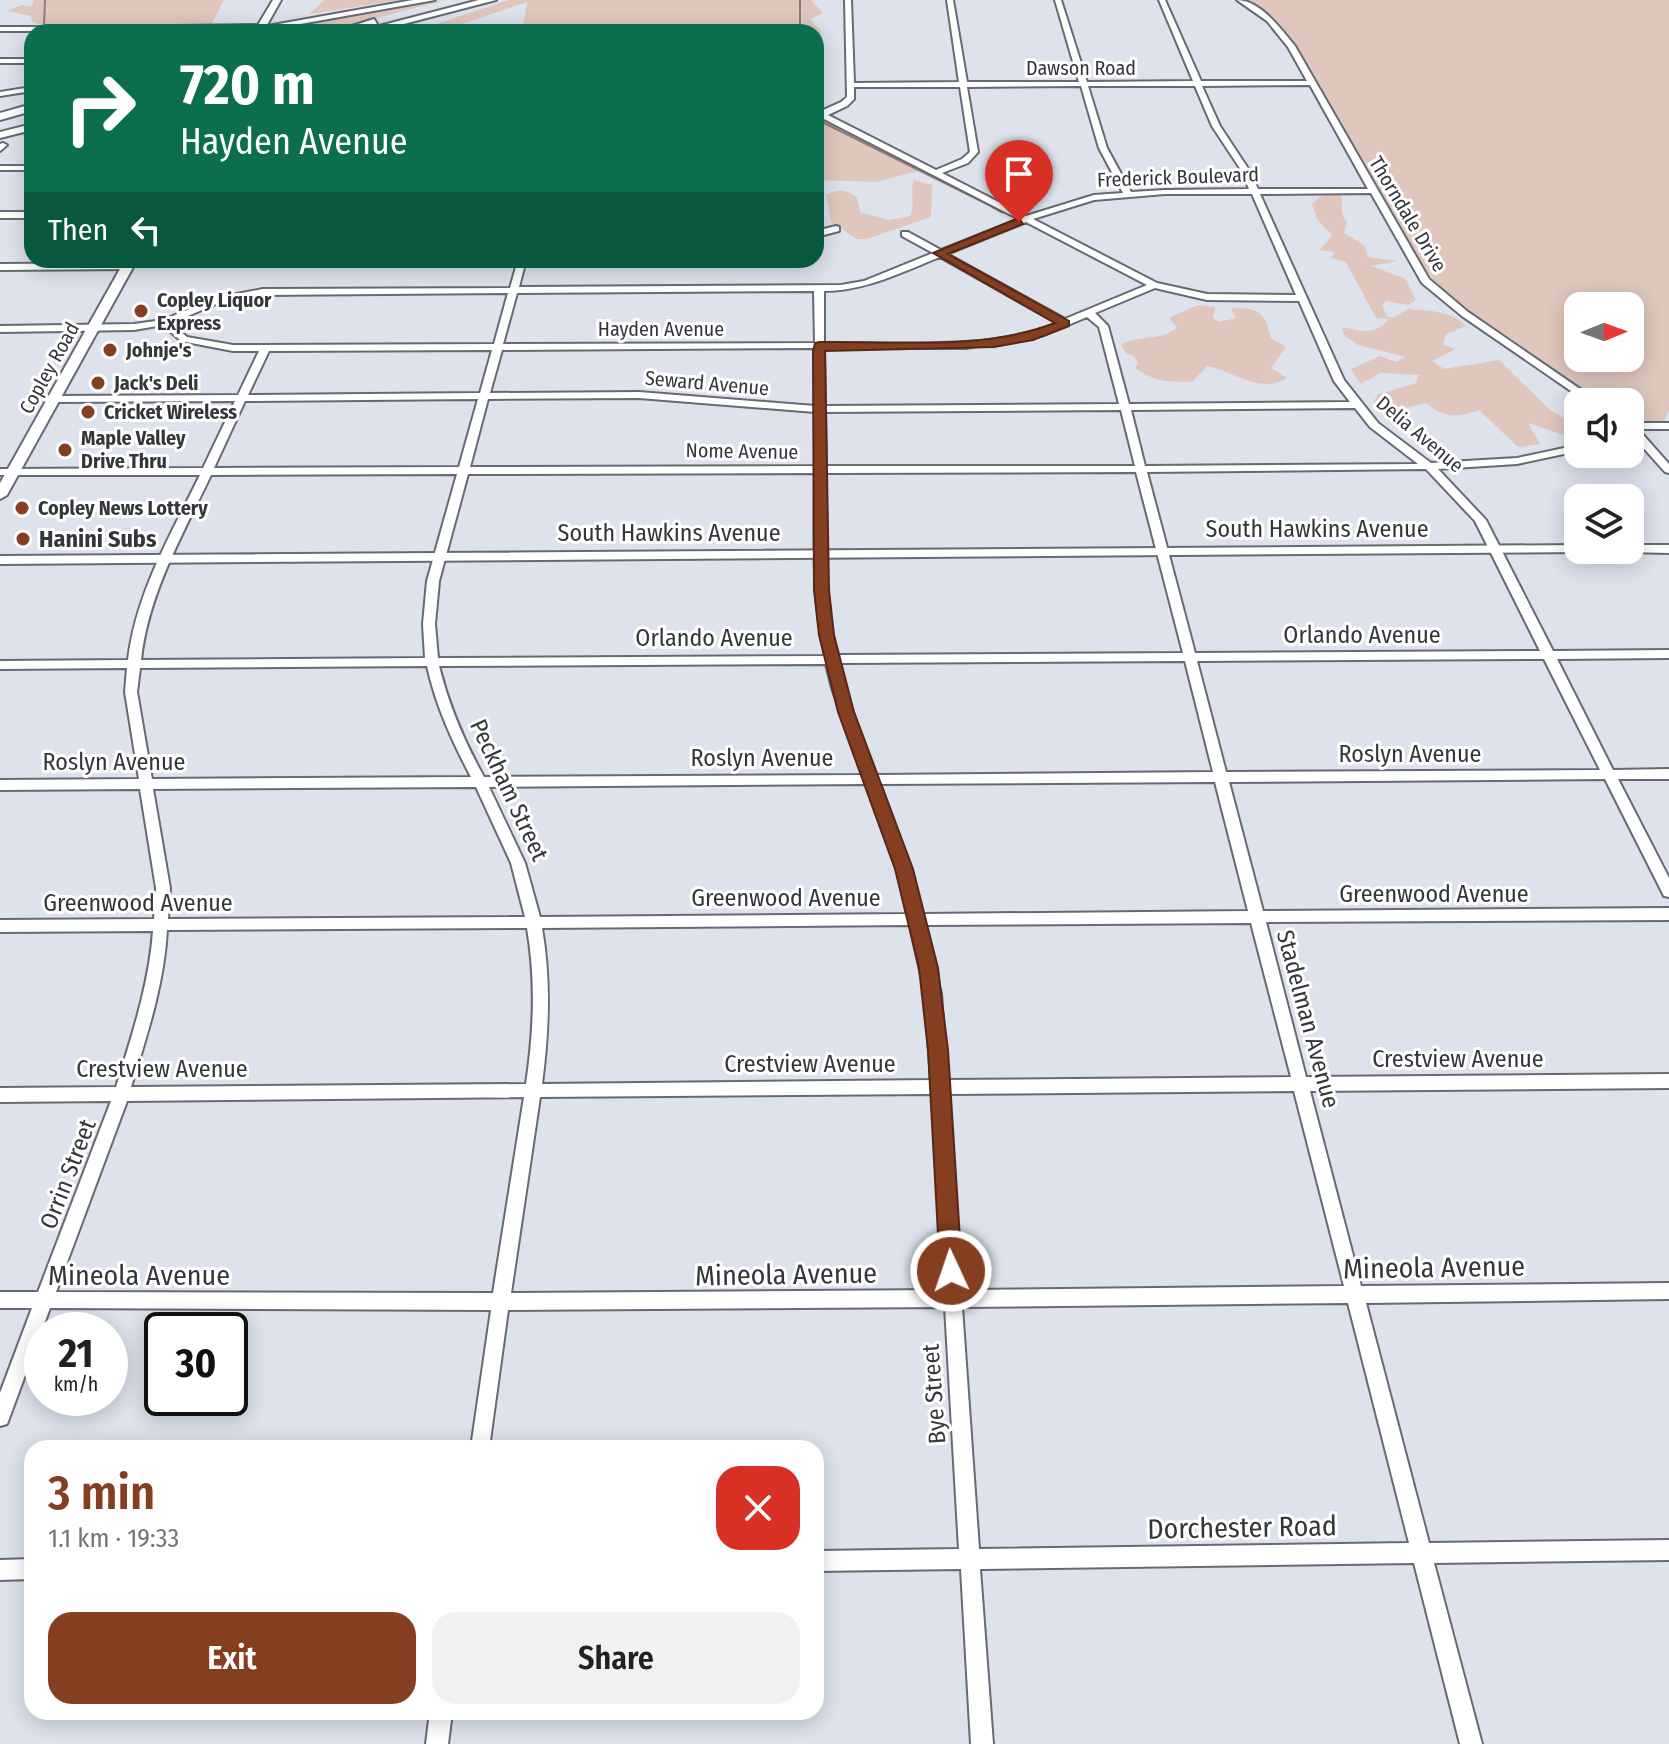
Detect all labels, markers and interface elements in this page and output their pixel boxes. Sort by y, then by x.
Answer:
text: 720 m [180,52,315,119]
icon: right [48,56,152,160]
street label: Dawson Road [1026,56,1136,80]
text: Hayden Avenue [180,120,408,164]
pin [985,140,1053,222]
icon: arrive [997,152,1041,196]
street label: Thorndale Drive [1364,152,1452,276]
street label: Frederick Boulevard [1097,162,1259,192]
icon: left [124,208,168,252]
text: Then [48,212,108,248]
place label: Copley Liquor Express [157,288,272,335]
north arrow [1564,292,1644,372]
map controls [1564,292,1644,564]
marker: Copley Liquor Express [132,302,150,320]
street label: Hayden Avenue [598,317,724,341]
street label: Copley Road [14,318,84,418]
place label: Johnje's [125,338,192,362]
marker: Johnje's [101,341,119,359]
street label: Seward Avenue [644,366,770,400]
place label: Jack's Deli [113,371,199,395]
marker: Jack's Deli [89,374,107,392]
button: sound [1564,388,1644,468]
street label: Delia Avenue [1372,391,1468,477]
place label: Cricket Wireless [104,400,237,424]
marker: Cricket Wireless [79,403,97,421]
place label: Maple Valley Drive Thru [81,426,186,473]
street label: Nome Avenue [685,438,799,464]
marker: Maple Valley Drive Thru [56,441,74,459]
button: layers [1564,484,1644,564]
place label: Copley News Lottery [38,496,208,520]
marker: Copley News Lottery [13,499,31,517]
street label: South Hawkins Avenue [1205,515,1429,543]
street label: South Hawkins Avenue [557,519,781,547]
place label: Hanini Subs [39,525,157,553]
marker: Hanini Subs [14,530,32,548]
street label: Orlando Avenue [1283,621,1441,649]
street label: Orlando Avenue [635,624,793,652]
street label: Peckham Street [464,715,554,865]
street label: Roslyn Avenue [1339,740,1481,768]
street label: Roslyn Avenue [691,744,833,772]
street label: Roslyn Avenue [43,748,185,776]
street label: Greenwood Avenue [1339,880,1529,908]
street label: Greenwood Avenue [691,884,881,912]
street label: Greenwood Avenue [43,889,233,917]
street label: Stadelman Avenue [1271,927,1345,1111]
street label: Crestview Avenue [1372,1045,1544,1073]
street label: Crestview Avenue [724,1050,896,1078]
street label: Crestview Avenue [76,1055,248,1083]
street label: Orrin Street [34,1115,102,1233]
position arrow [909,1229,993,1313]
street label: Mineola Avenue [1343,1249,1525,1286]
street label: Mineola Avenue [695,1256,877,1293]
street label: Mineola Avenue [48,1259,230,1292]
speed limit sign: 30 [144,1312,248,1416]
text: 21 [59,1330,93,1378]
street label: Bye Street [917,1343,951,1445]
text: km/h [54,1372,98,1396]
text: 3 min [48,1464,155,1522]
button: close [716,1466,800,1550]
street label: Dorchester Road [1147,1509,1337,1546]
text: 1.1 km · 19:33 [48,1523,179,1554]
button: Exit [48,1612,416,1704]
button: Share [432,1612,800,1704]

